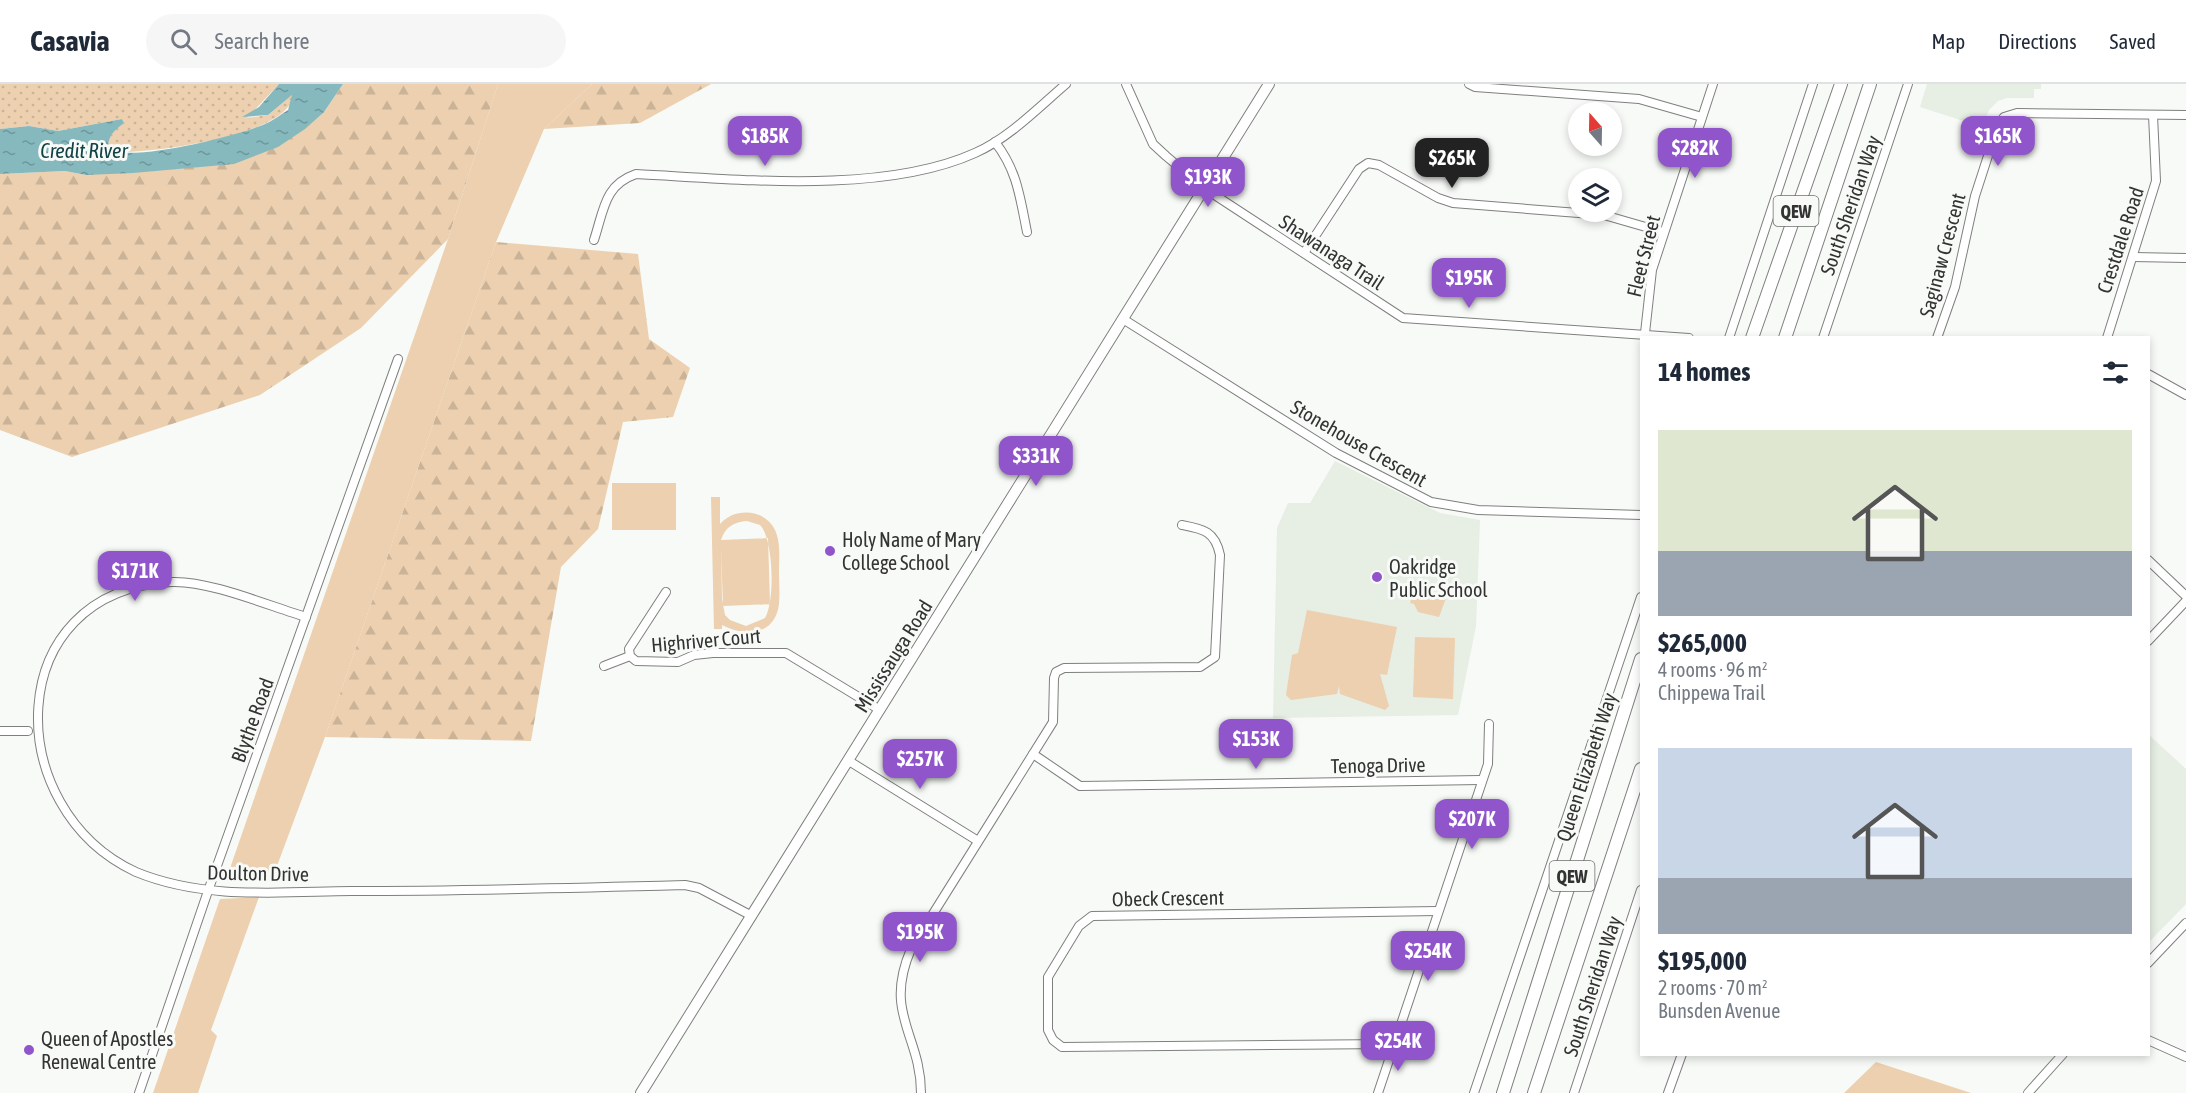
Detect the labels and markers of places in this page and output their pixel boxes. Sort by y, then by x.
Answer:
pin: $185K [723,116,807,167]
pin: $165K [1956,116,2040,167]
pin: $282K [1653,128,1737,179]
pin: $265K [1410,138,1494,189]
pin: $193K [1166,157,1250,208]
pin: $195K [1427,258,1511,309]
pin: $331K [994,436,1078,487]
place label: Holy Name of Mary College School [842,528,981,574]
marker: Holy Name of Mary College School [823,544,837,558]
pin: $171K [93,551,177,602]
place label: Oakridge Public School [1389,555,1488,601]
marker: Oakridge Public School [1370,570,1384,584]
pin: $153K [1214,719,1298,770]
pin: $257K [878,739,962,790]
pin: $207K [1430,799,1514,850]
pin: $195K [878,912,962,963]
pin: $254K [1386,931,1470,982]
pin: $254K [1356,1021,1440,1072]
place label: Queen of Apostles Renewal Centre [41,1027,173,1073]
marker: Queen of Apostles Renewal Centre [22,1043,36,1057]

